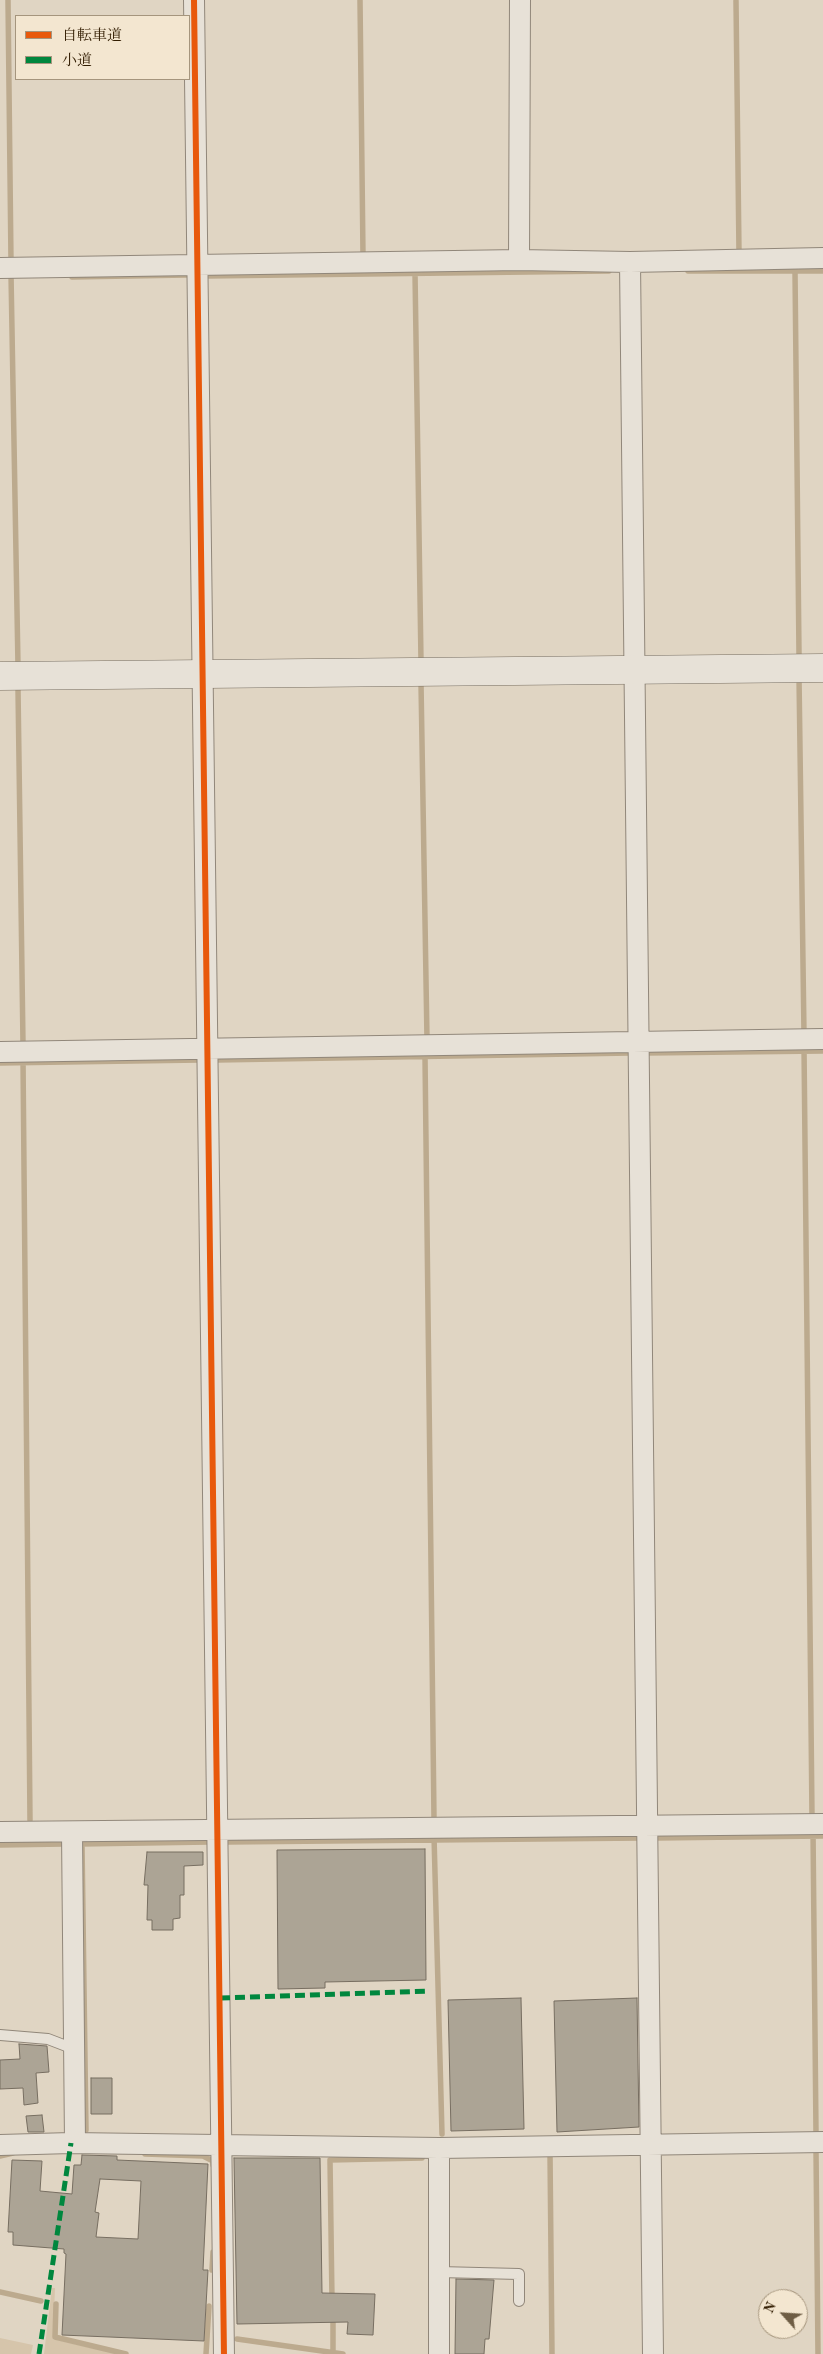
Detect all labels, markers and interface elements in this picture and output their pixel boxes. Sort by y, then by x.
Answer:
legend [15,15,190,80]
text: 自転車道 [62,29,122,44]
text: 小道 [62,54,92,69]
north arrow [758,2289,808,2339]
text: N [762,2300,779,2316]

